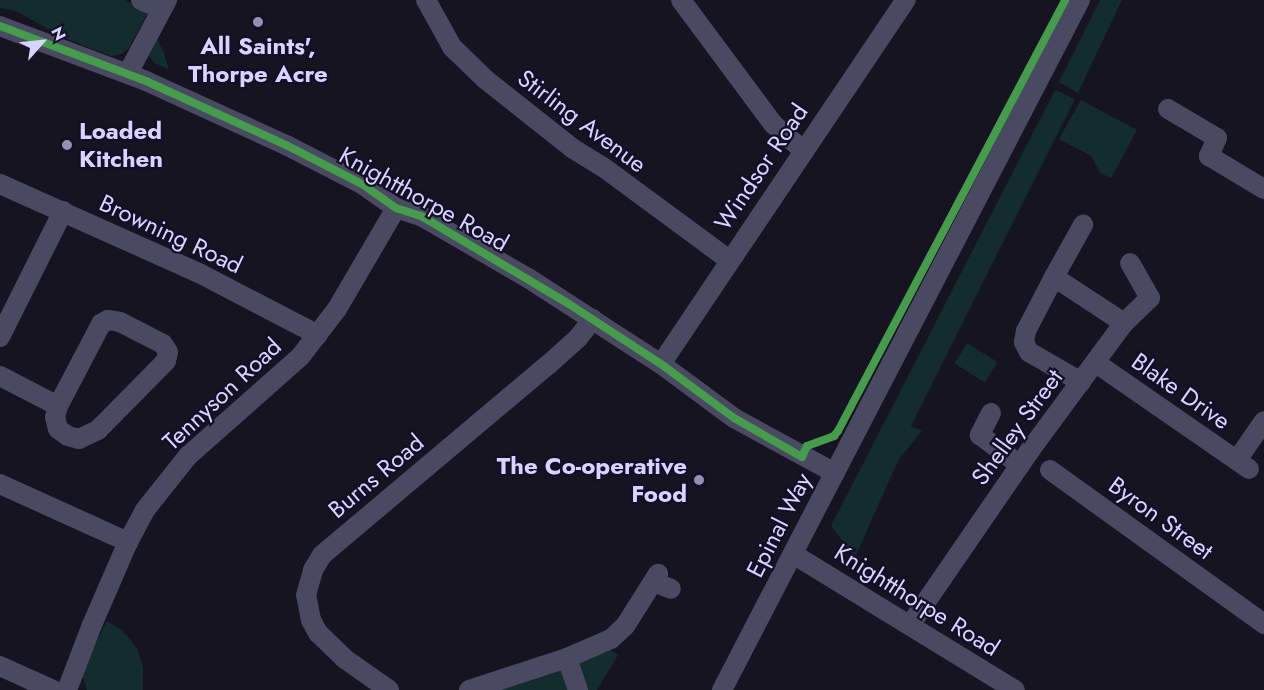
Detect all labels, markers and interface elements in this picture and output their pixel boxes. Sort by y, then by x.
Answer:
north arrow [12,12,72,72]
marker: All Saints', Thorpe Acre [251,15,265,29]
text: N [45,23,72,44]
place label: All Saints', Thorpe Acre [188,32,328,88]
street label: Stirling Avenue [512,63,652,179]
street label: Windsor Road [708,98,814,236]
place label: Loaded Kitchen [79,117,163,173]
marker: Loaded Kitchen [60,138,74,152]
street label: Knightthorpe Road [334,141,514,257]
street label: Browning Road [95,188,247,280]
street label: Tennyson Road [157,332,287,456]
street label: Blake Drive [1126,347,1236,435]
street label: Shelley Street [965,363,1069,491]
street label: Burns Road [323,428,429,524]
place label: The Co-operative Food [497,452,687,508]
street label: Epinal Way [740,468,818,582]
street label: Byron Street [1103,470,1219,566]
marker: The Co-operative Food [692,473,706,487]
street label: Knightthorpe Road [829,538,1005,662]

